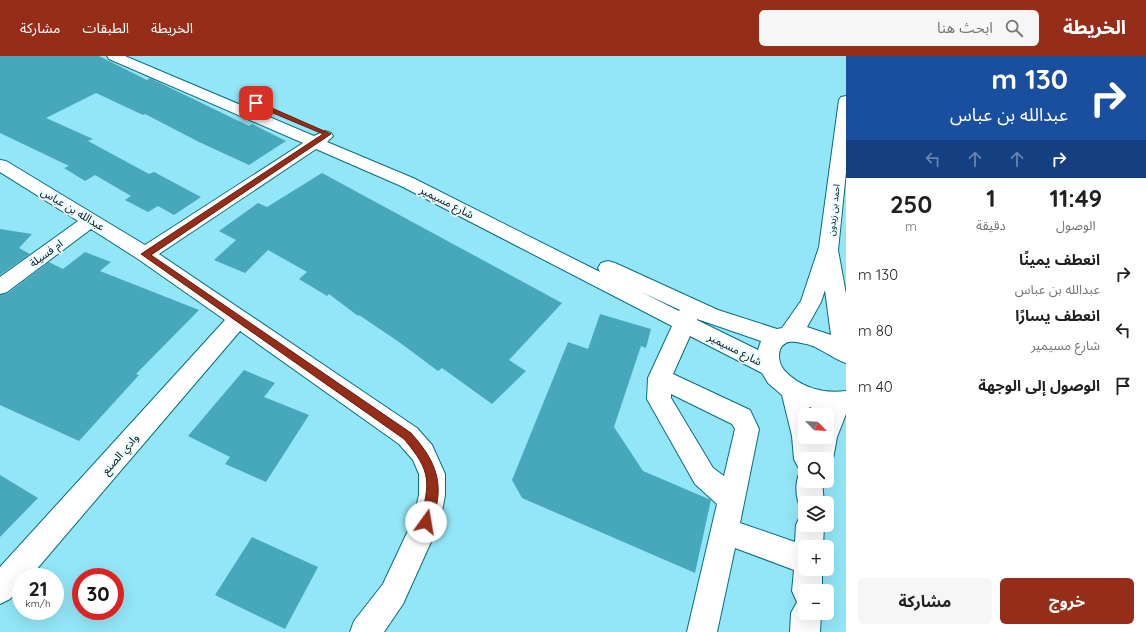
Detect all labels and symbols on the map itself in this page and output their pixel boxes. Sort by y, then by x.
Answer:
pin [239,86,273,120]
street label: شارع مسيمير [416,182,477,223]
street label: احمد بن زيدون [825,183,843,237]
street label: عبدالله بن عباس [38,184,108,234]
street label: ام فسيلة [27,236,66,271]
street label: شارع مسيمير [704,329,765,370]
north arrow [798,408,834,444]
street label: وادي الصنع [98,431,144,479]
position arrow [405,501,447,543]
speed limit sign: 30 [72,568,124,620]

